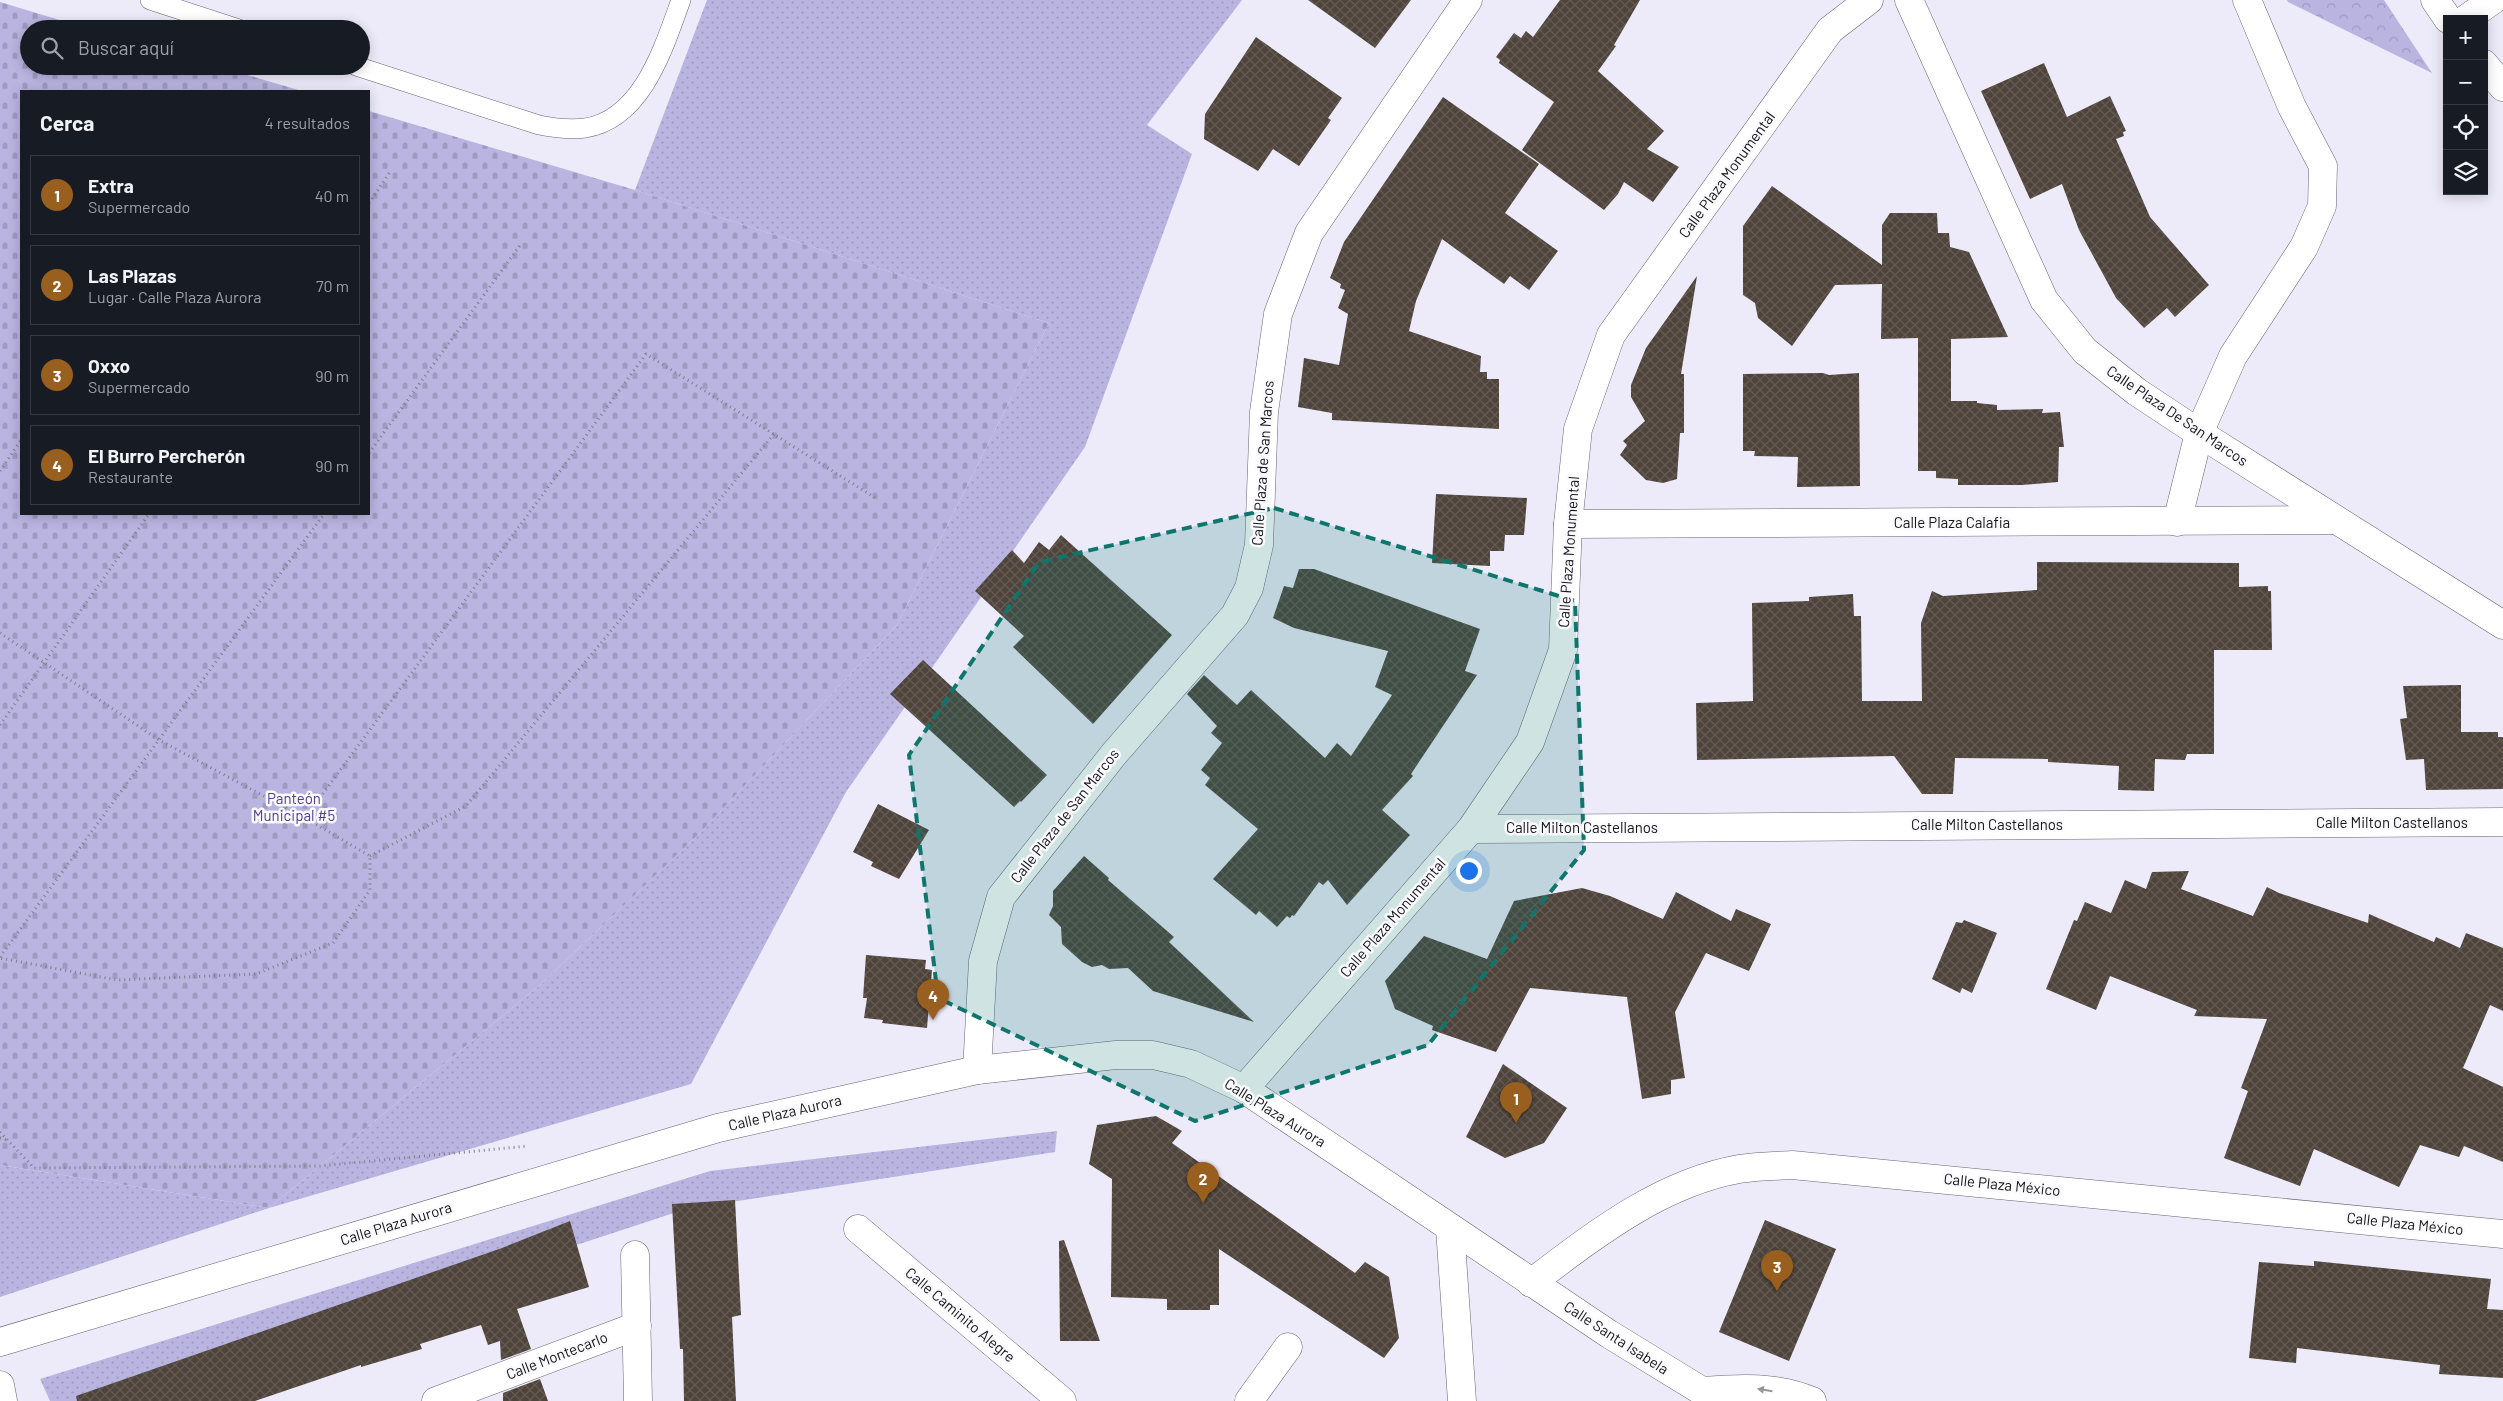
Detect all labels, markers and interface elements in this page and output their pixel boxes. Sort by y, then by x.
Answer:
map controls [2443,15,2488,195]
button: + [2443,15,2488,60]
search box [20,20,370,75]
icon: search [38,34,66,62]
text: Buscar aquí [78,36,174,59]
button: − [2443,60,2488,105]
button: locate [2443,105,2488,150]
street label: Calle Plaza Monumental [1674,108,1778,241]
text: Cerca [40,110,94,135]
text: 4 resultados [265,113,350,132]
button: layers [2443,150,2488,195]
text: Extra [88,174,134,197]
text: 1 [54,186,60,205]
text: 40 m [315,186,349,205]
text: Supermercado [88,197,190,216]
text: Las Plazas [88,264,177,287]
text: 2 [53,276,61,295]
text: 70 m [316,276,349,295]
text: Lugar · Calle Plaza Aurora [88,287,261,306]
text: Oxxo [88,354,130,377]
street label: Calle Plaza De San Marcos [2103,361,2252,469]
text: 3 [53,366,61,385]
text: 90 m [315,366,349,385]
text: Supermercado [88,377,190,396]
street label: Calle Plaza de San Marcos [1247,380,1277,546]
text: El Burro Percherón [88,444,245,467]
text: 4 [52,456,62,475]
text: 90 m [315,456,349,475]
text: Restaurante [88,467,173,486]
street label: Calle Plaza Monumental [1554,476,1582,628]
street label: Calle Plaza Calafia [1894,513,2010,531]
street label: Calle Plaza de San Marcos [1006,745,1122,886]
park label: Panteón Municipal #5 [253,789,335,824]
street label: Calle Milton Castellanos [2316,813,2468,831]
street label: Calle Milton Castellanos [1911,815,2063,833]
street label: Calle Milton Castellanos [1506,818,1658,836]
street label: Calle Plaza Monumental [1336,854,1449,981]
your location [1456,858,1482,884]
pin: 4 [917,979,949,1020]
street label: Calle Plaza Aurora [1222,1074,1329,1150]
pin: 1 [1500,1082,1532,1123]
street label: Calle Plaza Aurora [726,1090,843,1134]
pin: 2 [1187,1162,1219,1203]
street label: Calle Plaza México [1943,1169,2061,1199]
street label: Calle Plaza Aurora [338,1198,454,1249]
street label: Calle Plaza México [2346,1208,2464,1238]
pin: 3 [1761,1250,1793,1291]
street label: Calle Caminito Alegre [902,1263,1019,1365]
street label: Calle Santa Isabela [1561,1297,1672,1378]
street label: Calle Montecarlo [503,1327,610,1383]
one-way arrow [1756,1385,1772,1393]

